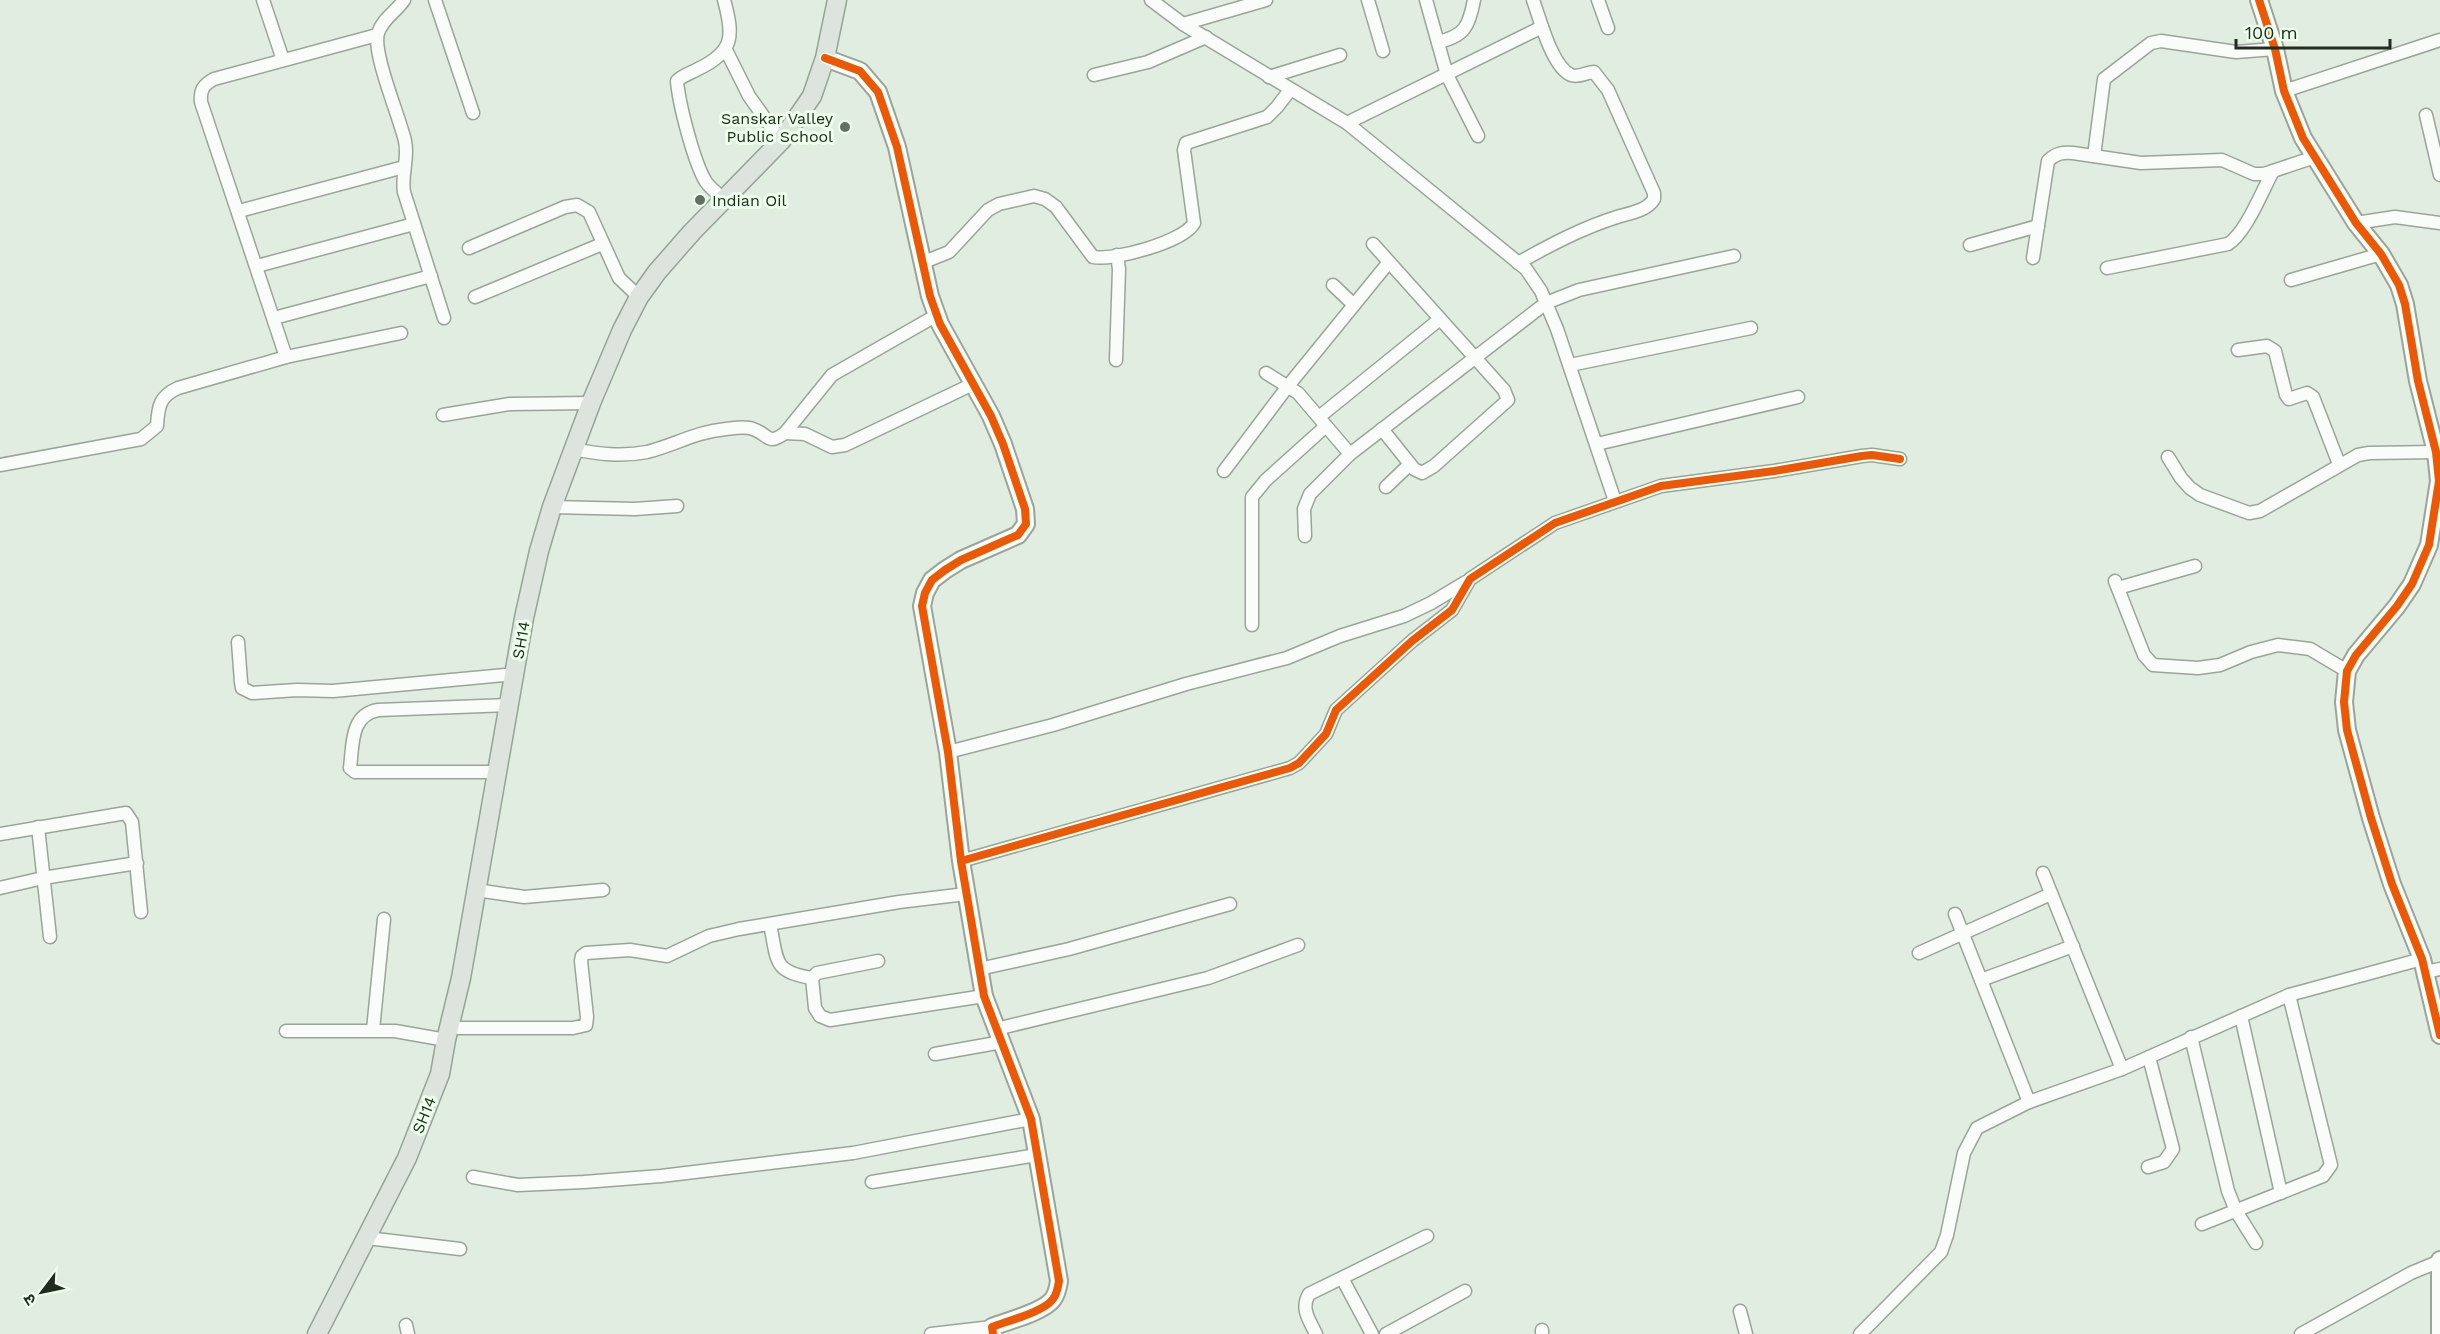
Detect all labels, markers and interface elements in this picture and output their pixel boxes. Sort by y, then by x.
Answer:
scale bar [2236,12,2390,50]
text: 100 m [2245,22,2298,43]
place label: Sanskar Valley Public School [721,109,834,146]
marker: Sanskar Valley Public School [838,120,852,134]
place label: Indian Oil [712,191,786,210]
marker: Indian Oil [693,193,707,207]
street label: SH14 [508,619,534,660]
street label: SH14 [408,1094,440,1136]
north arrow [12,1262,72,1322]
text: उ [19,1290,40,1309]

